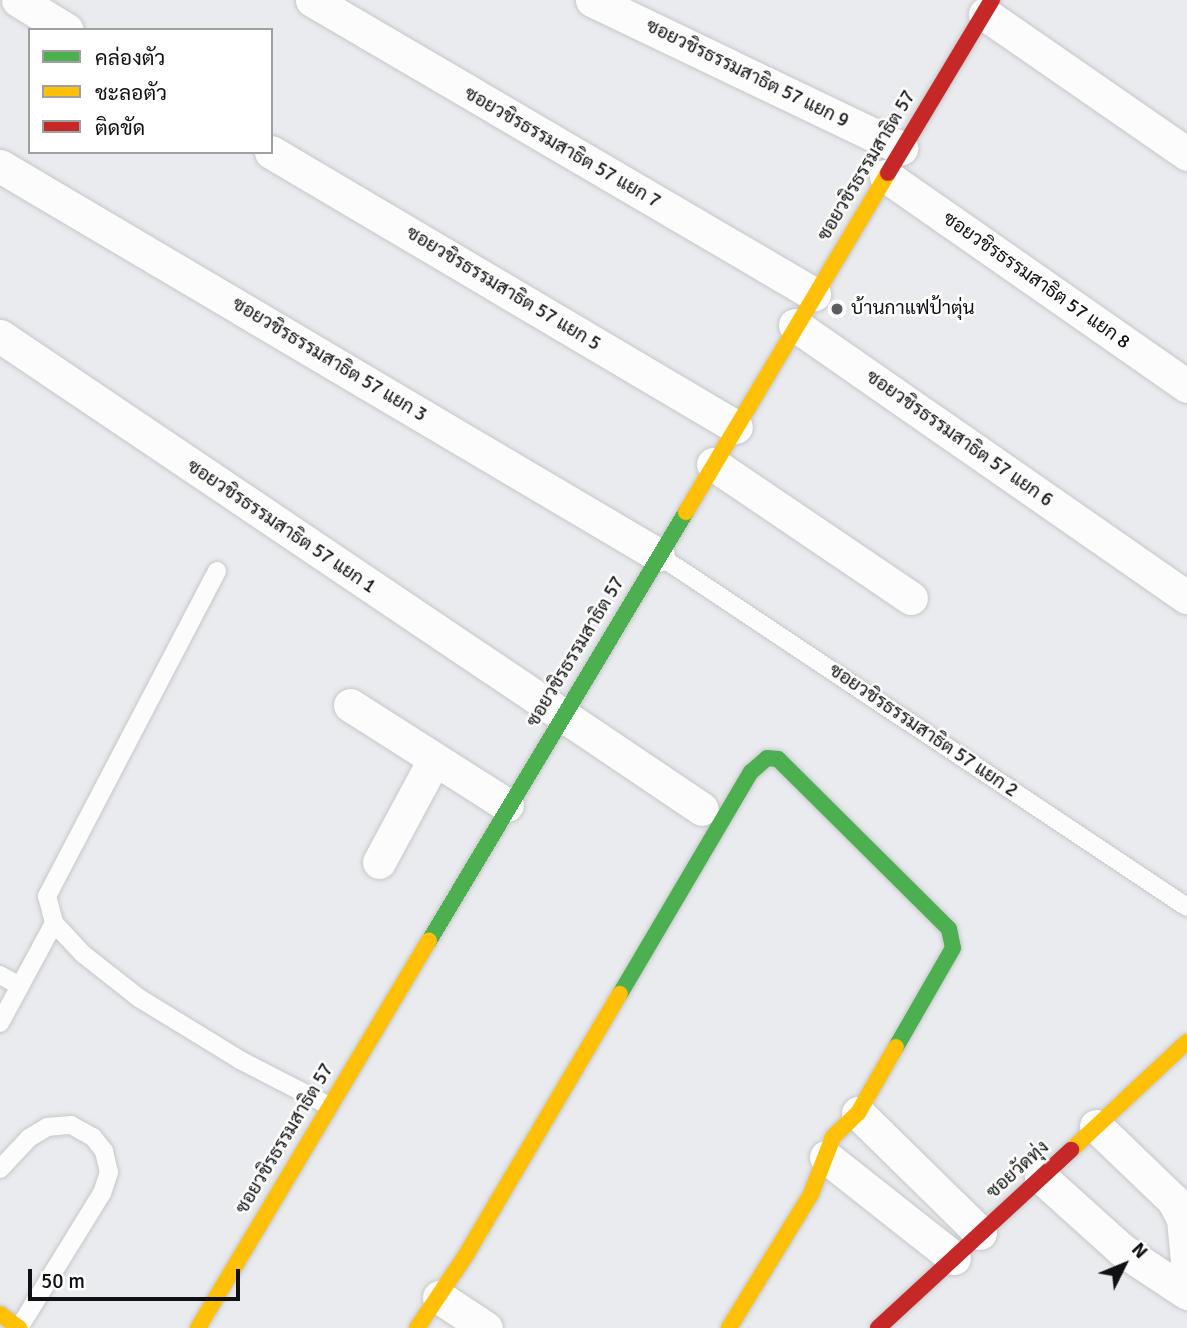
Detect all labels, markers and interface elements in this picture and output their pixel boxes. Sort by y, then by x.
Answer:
street label: ซอยวชิรธรรมสาธิต 57 แยก 9 [642,15,852,133]
legend [28,28,273,154]
text: คล่องตัว [95,45,165,71]
text: ชะลอตัว [95,80,167,106]
street label: ซอยวชิรธรรมสาธิต 57 แยก 7 [460,82,664,214]
street label: ซอยวชิรธรรมสาธิต 57 [813,87,921,245]
text: ติดขัด [95,115,145,141]
street label: ซอยวชิรธรรมสาธิต 57 แยก 8 [938,208,1134,354]
street label: ซอยวชิรธรรมสาธิต 57 แยก 5 [402,222,604,356]
street label: ซอยวชิรธรรมสาธิต 57 แยก 3 [228,293,430,427]
place label: บ้านกาแฟป้าตุ่น [851,298,975,320]
marker: บ้านกาแฟป้าตุ่น [829,301,845,317]
street label: ซอยวชิรธรรมสาธิต 57 แยก 6 [861,366,1057,512]
street label: ซอยวชิรธรรมสาธิต 57 แยก 1 [182,455,380,599]
street label: ซอยวชิรธรรมสาธิต 57 [522,573,630,731]
street label: ซอยวชิรธรรมสาธิต 57 แยก 2 [824,659,1022,803]
street label: ซอยวชิรธรรมสาธิต 57 [231,1060,339,1218]
street label: ซอยวัดทุ่ง [982,1136,1054,1204]
north arrow [1089,1230,1159,1300]
text: N [1126,1238,1153,1264]
scale bar [32,1254,243,1298]
text: 50 m [41,1268,85,1294]

